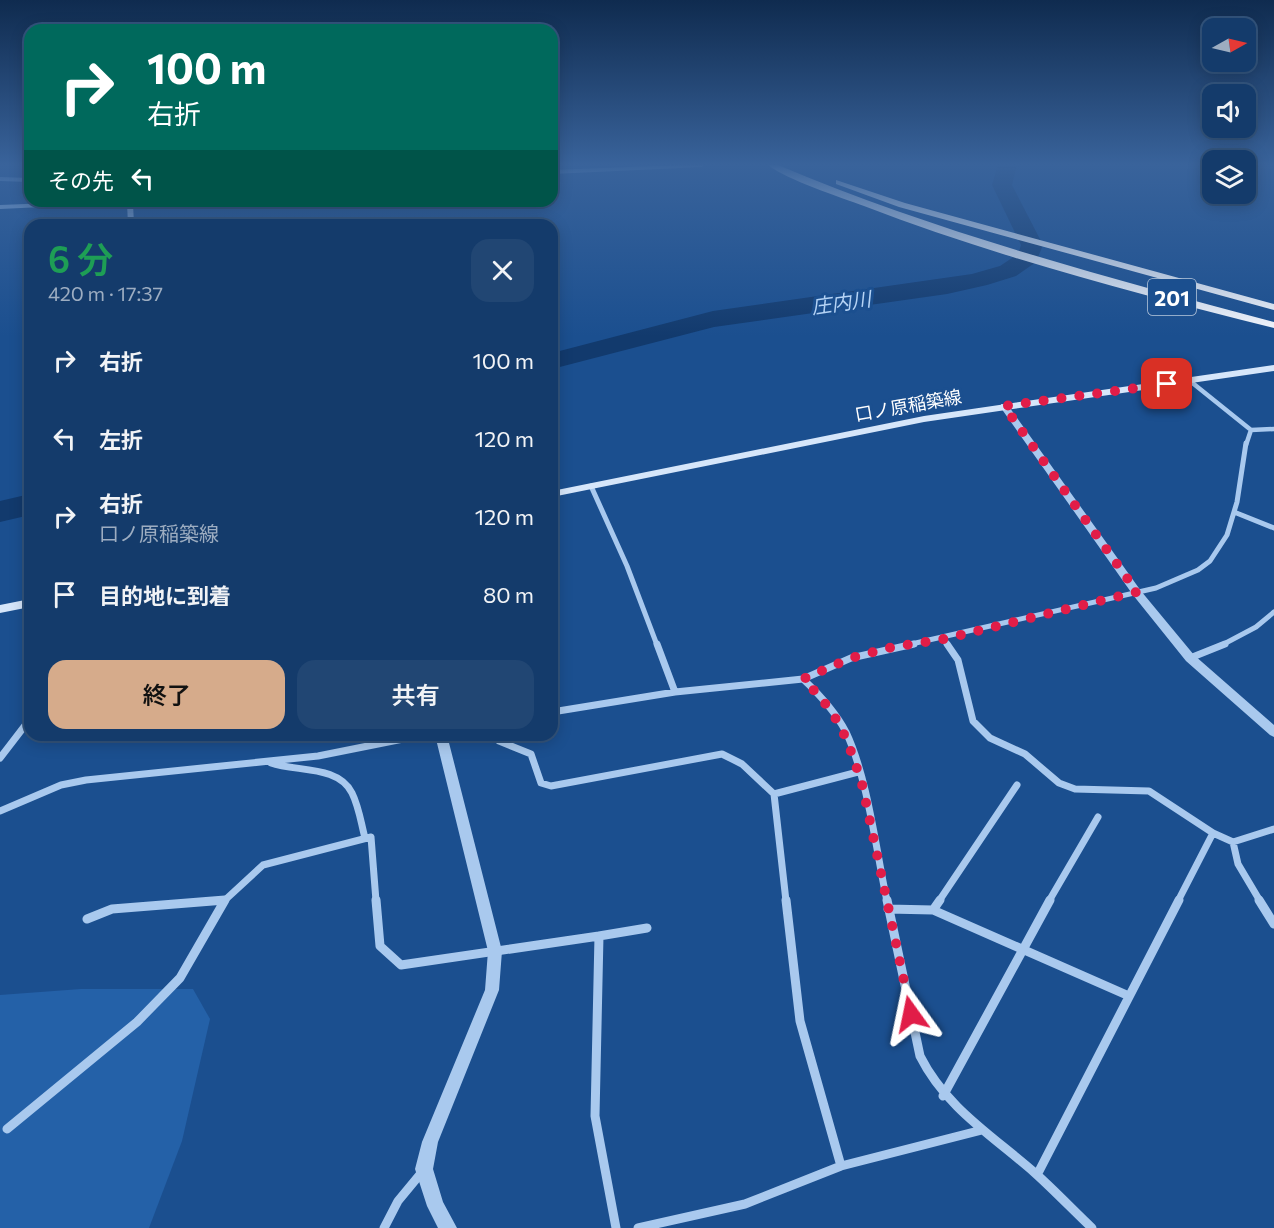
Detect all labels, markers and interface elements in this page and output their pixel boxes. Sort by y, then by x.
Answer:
north arrow [1202,18,1256,72]
map controls [1202,18,1256,204]
text: 100 m [147,41,267,93]
icon: right [48,48,126,126]
button: sound [1202,84,1256,138]
text: 右折 [147,97,201,130]
button: layers [1202,150,1256,204]
icon: left [126,162,159,195]
text: その先 [48,167,114,194]
text: 6 分 [48,236,113,280]
button: close [471,239,534,302]
road number: 201 [1148,279,1196,315]
text: 420 m · 17:37 [48,281,163,305]
water label: 庄内川 [810,286,874,318]
icon: right [48,344,81,377]
text: 100 m [472,347,534,374]
text: 右折 [99,348,143,375]
pin [1141,358,1192,409]
icon: arrive [1150,367,1183,400]
street label: 口ノ原稲築線 [853,385,963,425]
icon: left [48,422,81,455]
text: 120 m [475,425,534,452]
text: 左折 [99,426,143,453]
text: 右折 [99,490,143,517]
icon: right [48,500,81,533]
text: 120 m [475,503,534,530]
text: 口ノ原稲築線 [99,521,219,545]
icon: arrive [48,578,81,611]
text: 80 m [483,581,534,608]
text: 目的地に到着 [99,582,231,609]
button: 終了 [48,660,285,729]
button: 共有 [297,660,534,729]
position arrow [879,982,943,1046]

